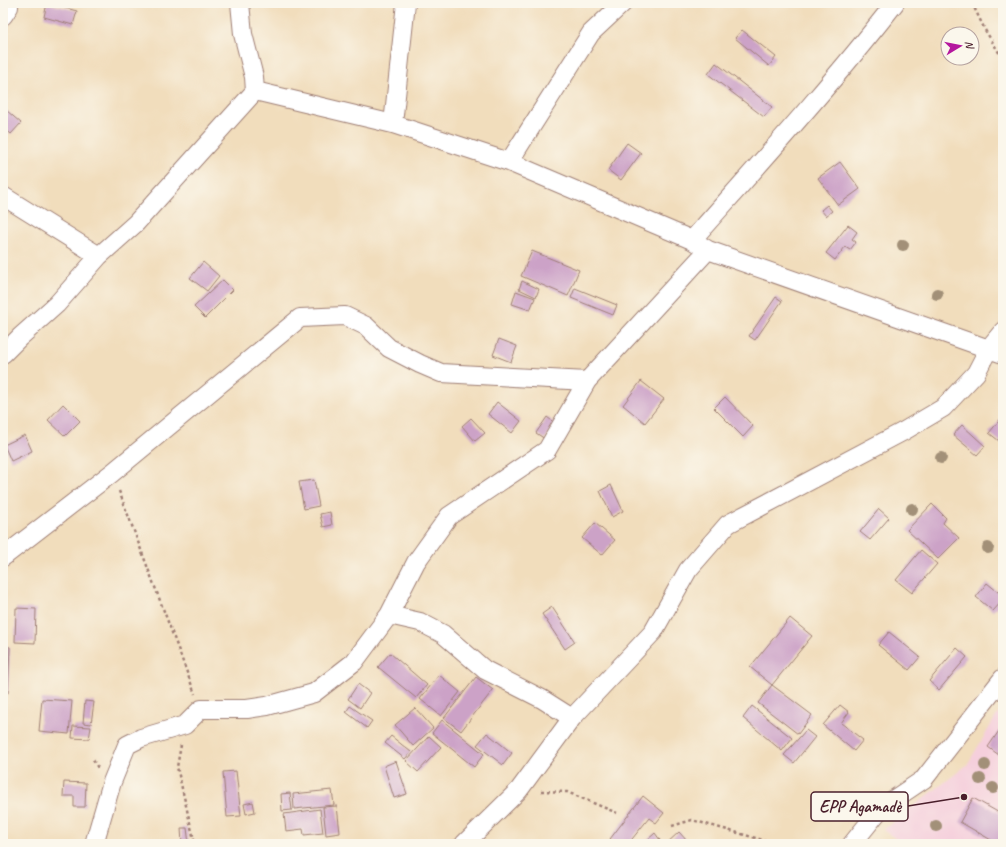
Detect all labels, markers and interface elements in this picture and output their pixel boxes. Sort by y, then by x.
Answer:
north arrow [940,26,980,66]
text: N [962,40,978,51]
callout: EPP Agamadè [811,792,908,821]
text: EPP Agamadè [819,796,902,817]

